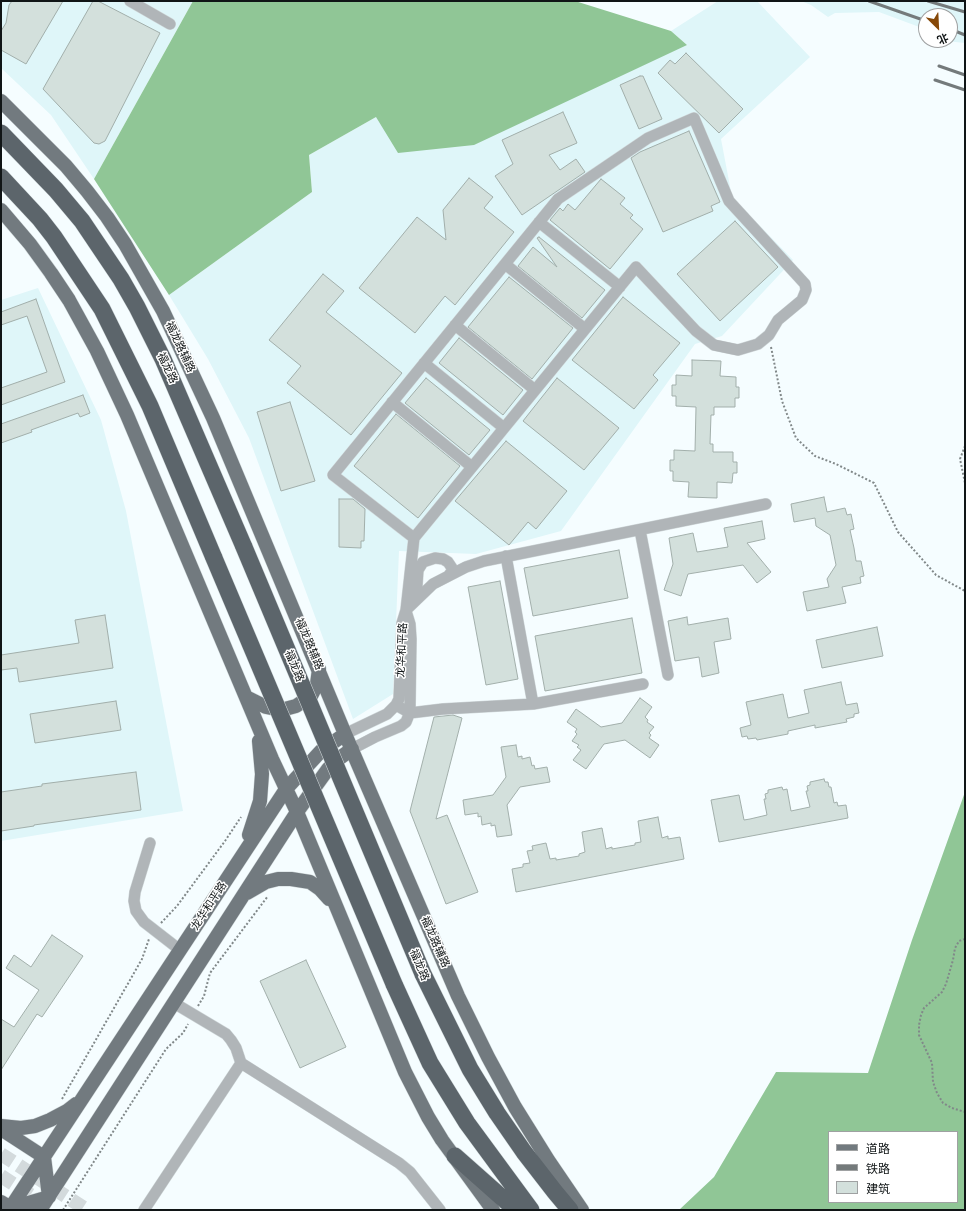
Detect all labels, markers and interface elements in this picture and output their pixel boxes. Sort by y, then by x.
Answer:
north arrow [918,8,958,48]
text: 北 [935,30,950,47]
street label: 福龙路辅路 [162,319,198,375]
street label: 福龙路 [154,350,180,386]
street label: 福龙路辅路 [292,616,326,672]
street label: 龙华和平路 [394,622,410,678]
street label: 福龙路 [281,648,307,684]
street label: 龙华和平路 [188,879,230,933]
street label: 福龙路辅路 [418,914,452,970]
street label: 福龙路 [406,947,432,983]
legend [828,1131,958,1203]
text: 道路 [866,1142,890,1156]
text: 铁路 [866,1162,890,1176]
text: 建筑 [866,1182,890,1196]

